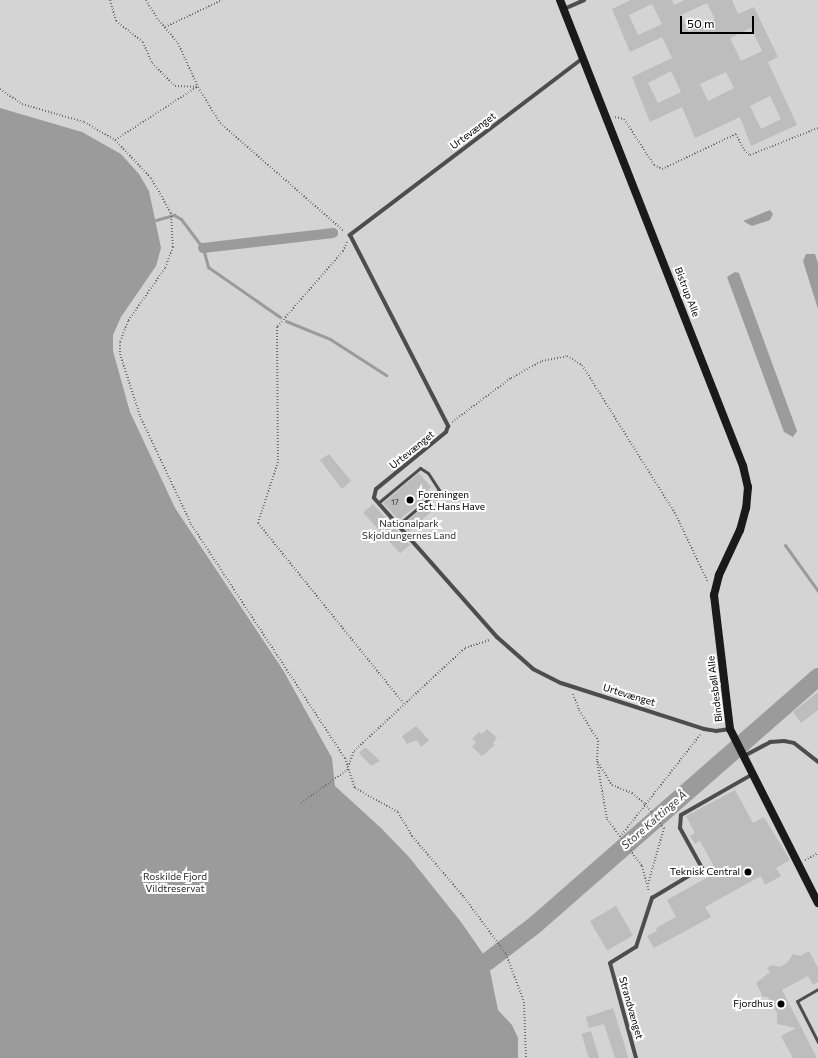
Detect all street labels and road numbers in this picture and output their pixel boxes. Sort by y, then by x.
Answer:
street label: Urtevænget [448,110,498,152]
street label: Bistrup Alle [672,265,702,319]
street label: Urtevænget [387,428,437,472]
street label: Bindesbøll Alle [705,655,725,723]
street label: Urtevænget [601,681,657,709]
street label: Strandvænget [616,976,646,1040]

